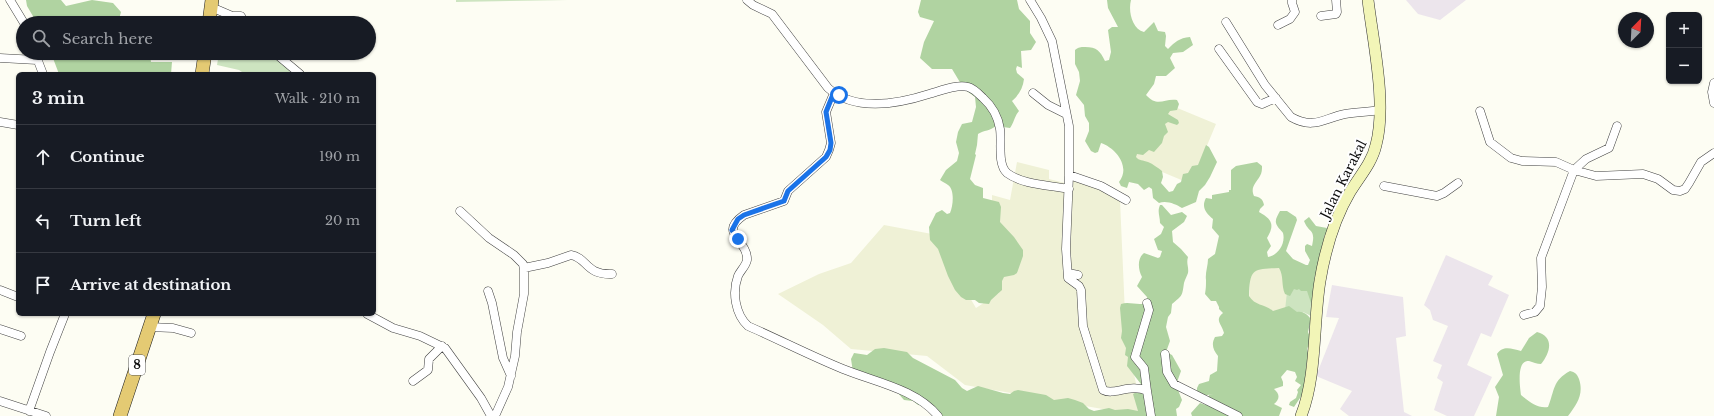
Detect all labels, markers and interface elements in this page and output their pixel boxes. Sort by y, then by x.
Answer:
north arrow [1618,12,1654,48]
map controls [1666,12,1702,84]
button: + [1666,12,1702,48]
search box [16,16,376,60]
icon: search [30,27,52,49]
text: Search here [62,29,153,48]
button: − [1666,48,1702,84]
route start [830,86,848,104]
text: 3 min [32,88,85,109]
text: Walk · 210 m [275,90,360,107]
street label: Jalan Karakal [1315,137,1371,223]
icon: ahead [32,146,54,168]
text: Continue [70,147,145,166]
text: 190 m [319,148,360,165]
icon: left [32,210,54,232]
text: Turn left [70,211,141,230]
text: 20 m [325,212,360,229]
route end [729,230,747,248]
icon: arrive [32,274,54,296]
text: Arrive at destination [70,275,231,294]
road number: 8 [129,355,145,375]

